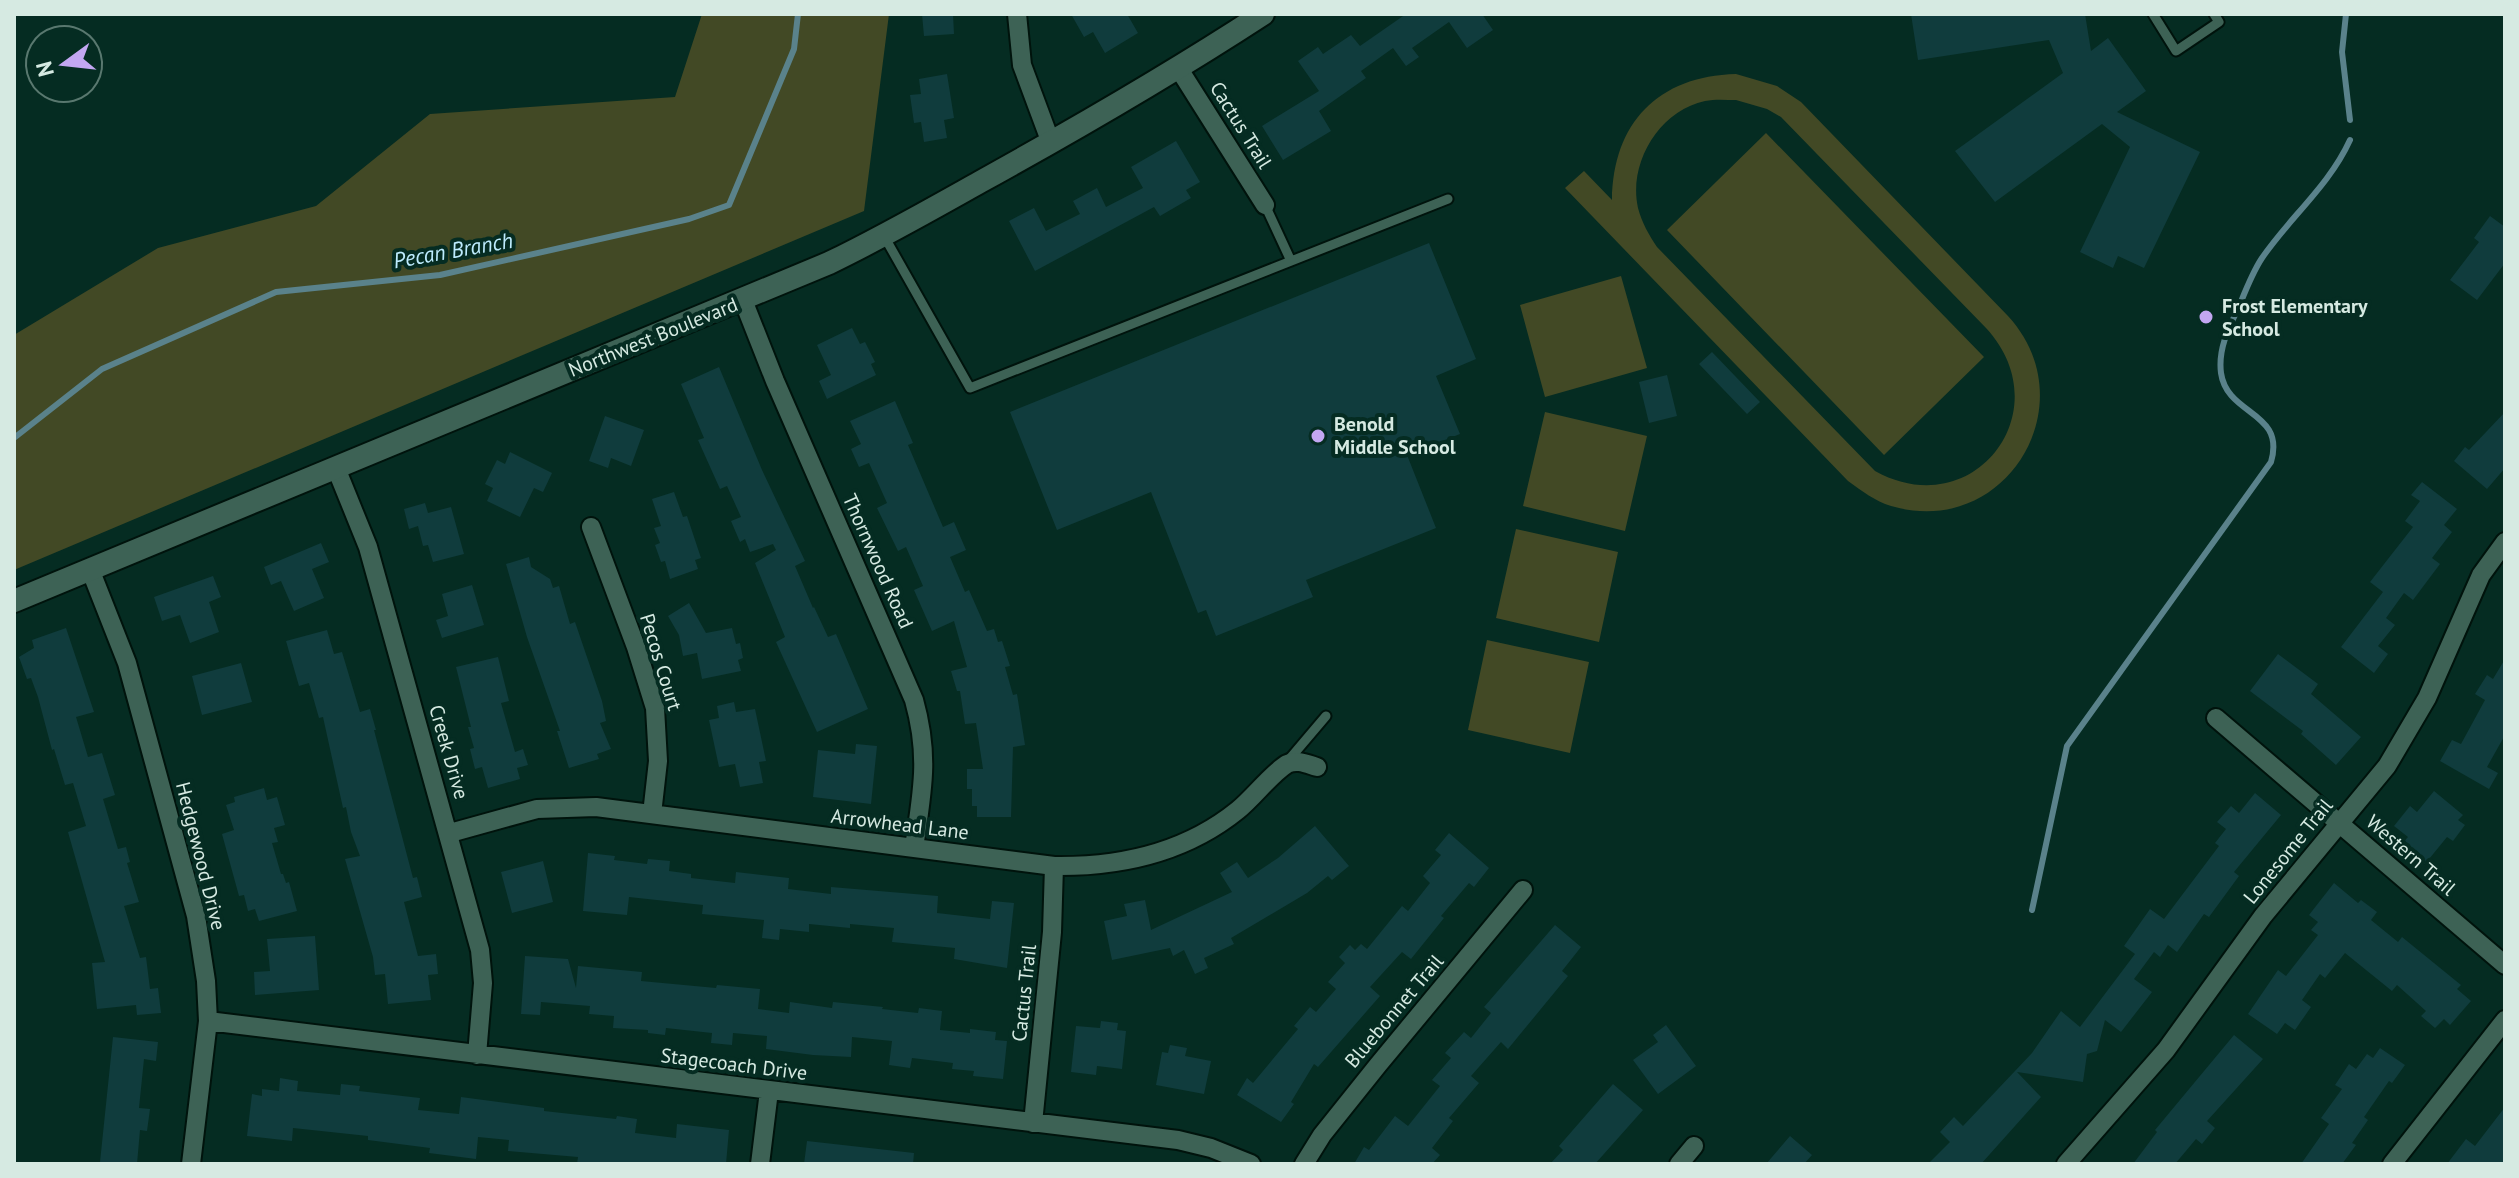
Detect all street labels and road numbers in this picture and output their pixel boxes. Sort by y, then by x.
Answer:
street label: Cactus Trail [1204,77,1278,173]
street label: Northwest Boulevard [565,291,741,383]
street label: Thornwood Road [837,490,919,632]
street label: Pecos Court [634,610,688,714]
street label: Creek Drive [423,702,475,802]
street label: Hedgewood Drive [170,779,232,933]
street label: Lonesome Trail [2238,793,2339,909]
street label: Arrowhead Lane [830,803,970,845]
street label: Western Trail [2361,809,2461,901]
street label: Cactus Trail [1006,943,1042,1043]
street label: Bluebonnet Trail [1339,949,1449,1073]
street label: Stagecoach Drive [659,1042,809,1086]

